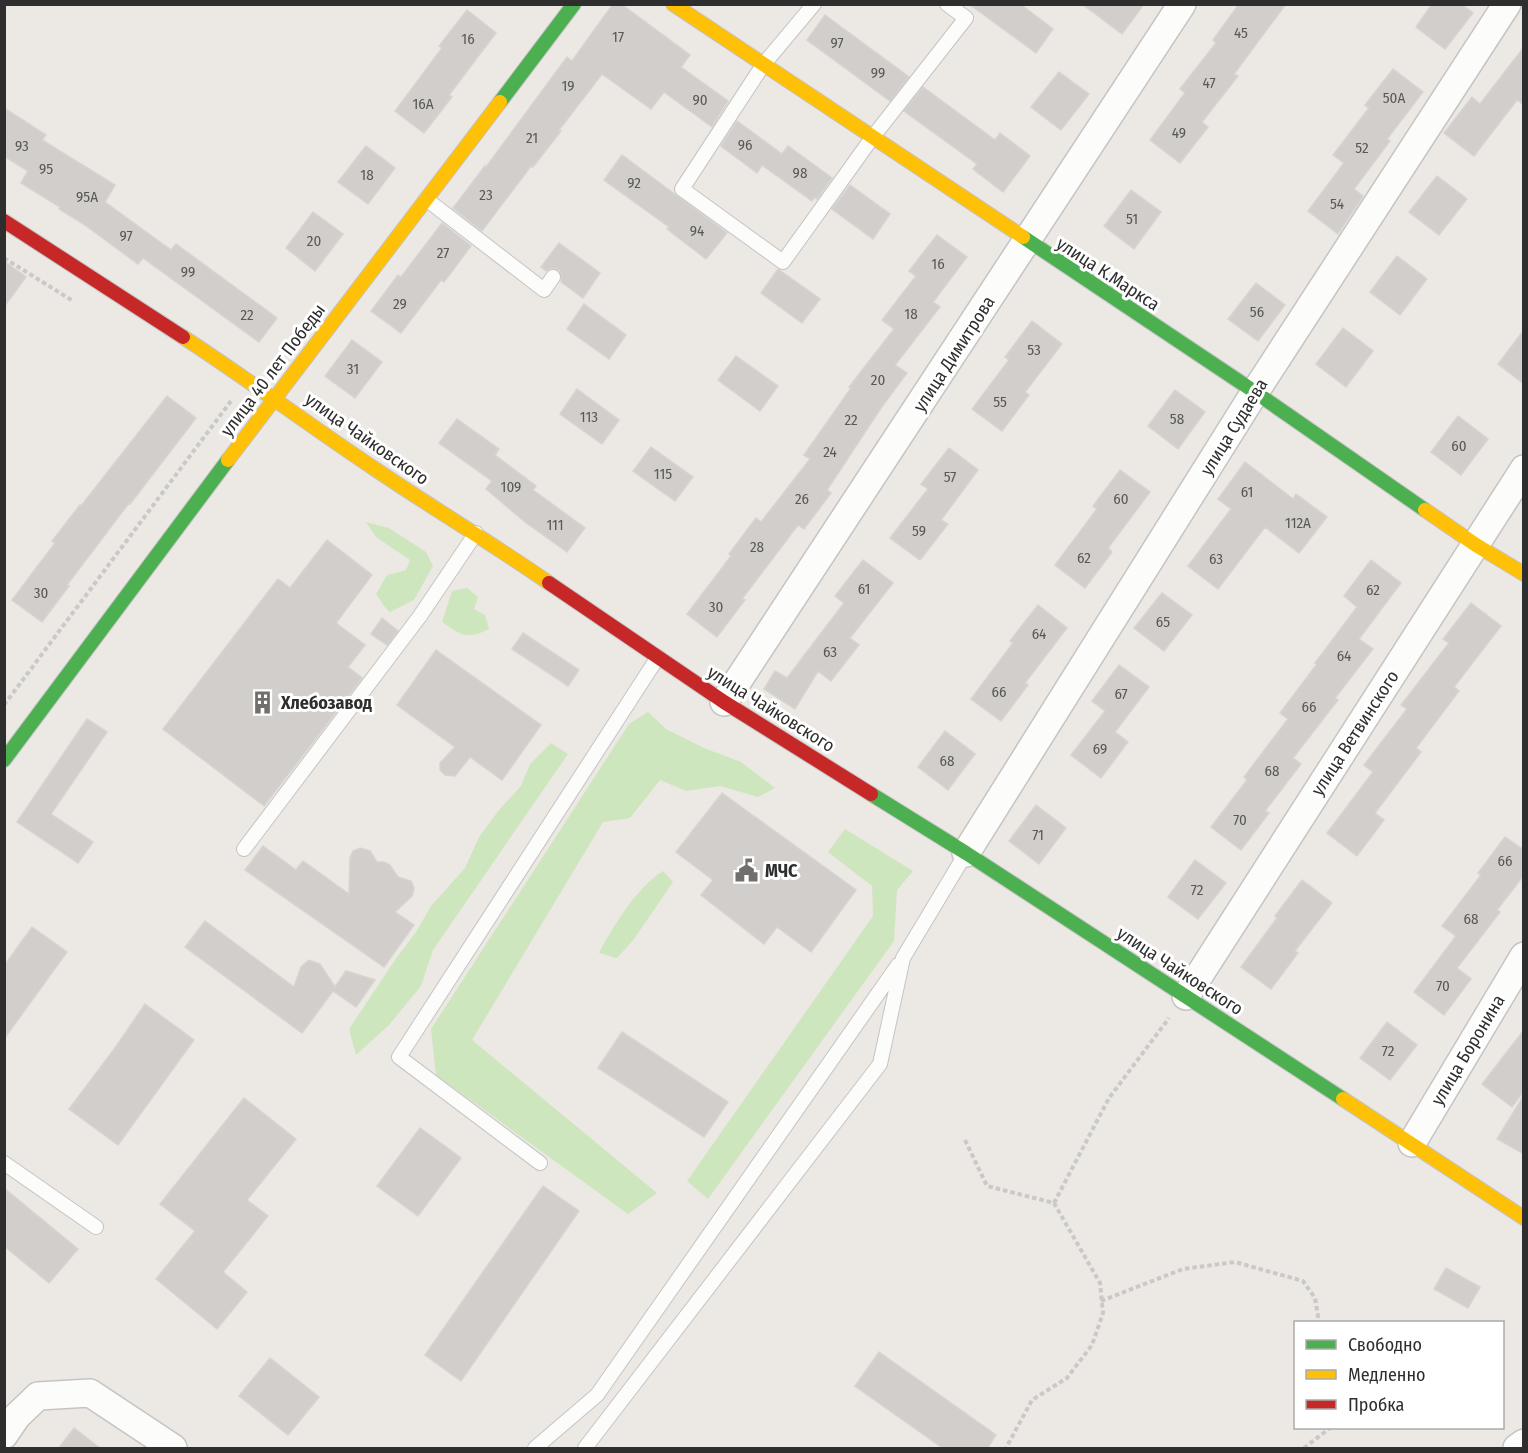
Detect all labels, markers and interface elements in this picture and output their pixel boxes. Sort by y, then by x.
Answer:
house number: 45 [1234,24,1248,42]
house number: 17 [612,28,624,46]
house number: 16 [461,30,475,48]
house number: 97 [830,34,844,52]
house number: 99 [871,64,885,82]
house number: 47 [1202,74,1216,92]
house number: 19 [561,77,575,95]
house number: 50А [1383,89,1405,107]
house number: 90 [692,91,708,109]
house number: 16А [412,95,434,113]
house number: 49 [1172,124,1186,142]
house number: 21 [526,129,538,147]
house number: 96 [738,136,752,154]
house number: 93 [15,137,29,155]
house number: 52 [1355,139,1369,157]
house number: 95 [39,160,53,178]
house number: 98 [793,164,807,182]
house number: 18 [360,166,374,184]
house number: 92 [627,174,641,192]
house number: 23 [479,186,493,204]
house number: 95А [76,188,98,206]
house number: 54 [1330,195,1344,213]
house number: 51 [1126,210,1138,228]
house number: 94 [690,222,704,240]
house number: 97 [119,227,133,245]
house number: 20 [307,232,321,250]
street label: улица К.Маркса [1052,232,1164,316]
house number: 27 [437,244,449,262]
house number: 16 [931,255,945,273]
house number: 99 [181,263,195,281]
street label: улица Димитрова [908,292,1000,416]
house number: 29 [393,295,407,313]
street label: улица 40 лет Победы [216,299,330,441]
house number: 56 [1250,303,1264,321]
house number: 18 [904,305,918,323]
house number: 22 [240,306,254,324]
house number: 53 [1027,341,1041,359]
house number: 31 [347,360,359,378]
house number: 20 [871,371,885,389]
street label: улица Судаева [1196,374,1273,479]
street label: улица Чайковского [301,388,433,490]
house number: 55 [993,393,1007,411]
house number: 113 [580,408,598,426]
house number: 58 [1170,410,1184,428]
house number: 22 [844,411,858,429]
house number: 60 [1451,437,1467,455]
house number: 24 [823,443,837,461]
house number: 115 [654,465,672,483]
house number: 57 [944,468,956,486]
house number: 109 [501,478,521,496]
house number: 61 [1241,483,1253,501]
house number: 26 [795,490,809,508]
house number: 60 [1113,490,1129,508]
house number: 112А [1285,514,1311,532]
house number: 111 [546,516,564,534]
house number: 59 [912,522,926,540]
house number: 28 [750,538,764,556]
house number: 62 [1077,549,1091,567]
house number: 63 [1209,550,1223,568]
house number: 61 [858,580,870,598]
house number: 62 [1366,581,1380,599]
house number: 30 [34,584,48,602]
house number: 30 [709,598,723,616]
house number: 65 [1156,613,1170,631]
house number: 64 [1032,625,1046,643]
house number: 63 [823,643,837,661]
house number: 64 [1337,647,1351,665]
street label: улица Чайковского [703,661,839,757]
street label: улица Ветвинского [1306,666,1404,800]
house number: 66 [992,683,1006,701]
house number: 67 [1114,685,1128,703]
building icon: Хлебозавод [250,690,276,716]
place label: Хлебозавод [280,692,372,714]
house number: 66 [1302,698,1316,716]
house number: 69 [1093,740,1107,758]
house number: 68 [940,752,954,770]
house number: 68 [1265,762,1279,780]
house number: 70 [1233,811,1247,829]
house number: 71 [1032,826,1044,844]
house number: 66 [1498,852,1512,870]
public building icon: МЧС [734,858,760,884]
place label: МЧС [765,860,798,882]
house number: 72 [1191,881,1204,899]
house number: 68 [1464,910,1478,928]
street label: улица Чайковского [1113,922,1247,1020]
house number: 70 [1436,977,1450,995]
street label: улица Боронина [1426,991,1510,1109]
house number: 72 [1382,1042,1395,1060]
legend [1294,1321,1504,1429]
text: Свободно [1348,1334,1422,1356]
text: Медленно [1348,1364,1426,1386]
text: Пробка [1348,1394,1404,1416]

